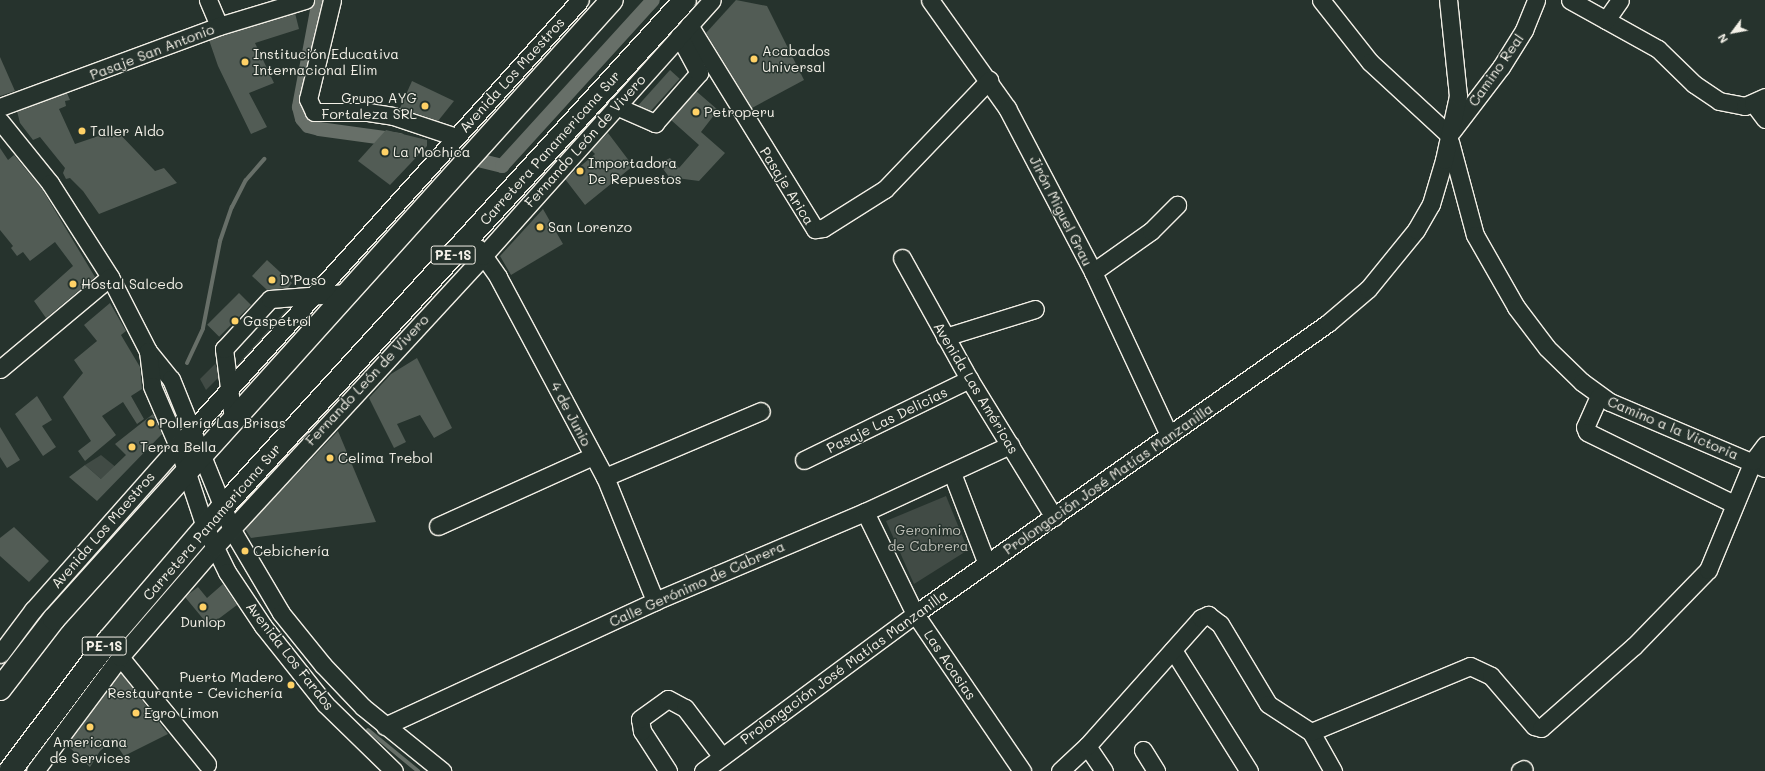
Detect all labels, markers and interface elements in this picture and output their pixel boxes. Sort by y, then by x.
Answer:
north arrow [1713,12,1753,52]
street label: Avenida Los Maestros [456,14,568,136]
street label: Pasaje San Antonio [87,21,217,83]
street label: Camino Real [1465,31,1527,109]
text: N [1714,31,1731,46]
place label: Acabados Universal [762,43,830,76]
place label: Institución Educativa Internacional Elim [253,46,399,78]
marker: Acabados Universal [749,54,759,64]
marker: Institución Educativa Internacional Elim [240,57,250,67]
street label: Carretera Panamericana Sur [476,67,624,229]
street label: Fernando León de Vivero [521,71,649,211]
place label: Grupo AYG Fortaleza SRL [322,90,417,122]
marker: Grupo AYG Fortaleza SRL [420,101,430,111]
place label: Petroperu [704,104,775,120]
marker: Petroperu [691,107,701,117]
place label: Taller Aldo [90,123,164,139]
marker: Taller Aldo [77,126,87,136]
place label: La Mochica [393,144,470,160]
street label: Pasaje Arica [756,144,818,228]
marker: La Mochica [380,147,390,157]
street label: Jirón Miguel Grau [1026,153,1096,269]
place label: Importadora De Repuestos [588,155,681,188]
marker: Importadora De Repuestos [575,166,585,176]
place label: San Lorenzo [548,219,632,235]
marker: San Lorenzo [535,222,545,232]
road number: PE-1S [430,244,476,266]
place label: D’Paso [280,272,326,288]
marker: D’Paso [267,275,277,285]
place label: Hostal Salcedo [81,276,183,292]
marker: Hostal Salcedo [68,279,78,289]
street label: Fernando León de Vivero [302,311,432,449]
place label: Gaspetrol [243,313,311,329]
marker: Gaspetrol [230,316,240,326]
street label: Avenida Las Américas [930,319,1022,457]
street label: 4 de Junio [547,379,595,449]
street label: Pasaje Las Delicias [824,383,950,457]
street label: Camino a la Victoria [1605,393,1741,463]
street label: Prolongación José Matías Manzanilla [1000,400,1216,558]
place label: Pollería Las Brisas [159,415,286,431]
marker: Pollería Las Brisas [146,418,156,428]
place label: Terra Bella [140,439,217,455]
street label: Carretera Panamericana Sur [139,440,285,604]
marker: Terra Bella [127,442,137,452]
place label: Celima Trebol [338,450,433,466]
marker: Celima Trebol [325,453,335,463]
street label: Avenida Los Maestros [48,468,158,592]
park label: Geronimo de Cabrera [887,522,969,554]
street label: Calle Gerónimo de Cabrera [607,538,787,630]
place label: Cebichería [253,543,330,559]
marker: Cebichería [240,546,250,556]
street label: Prolongación José Matías Manzanilla [737,586,951,748]
street label: Avenida Los Fardos [242,598,338,714]
marker: Dunlop [198,602,208,612]
place label: Dunlop [180,614,226,630]
street label: Las Acasias [920,627,980,703]
road number: PE-1S [81,635,127,657]
place label: Puerto Madero Restaurante - Cevichería [108,669,283,702]
marker: Puerto Madero Restaurante - Cevichería [286,680,296,690]
place label: Egro Limon [144,705,219,721]
marker: Egro Limon [131,708,141,718]
marker: Americana de Services [85,722,95,732]
place label: Americana de Services [50,734,130,766]

